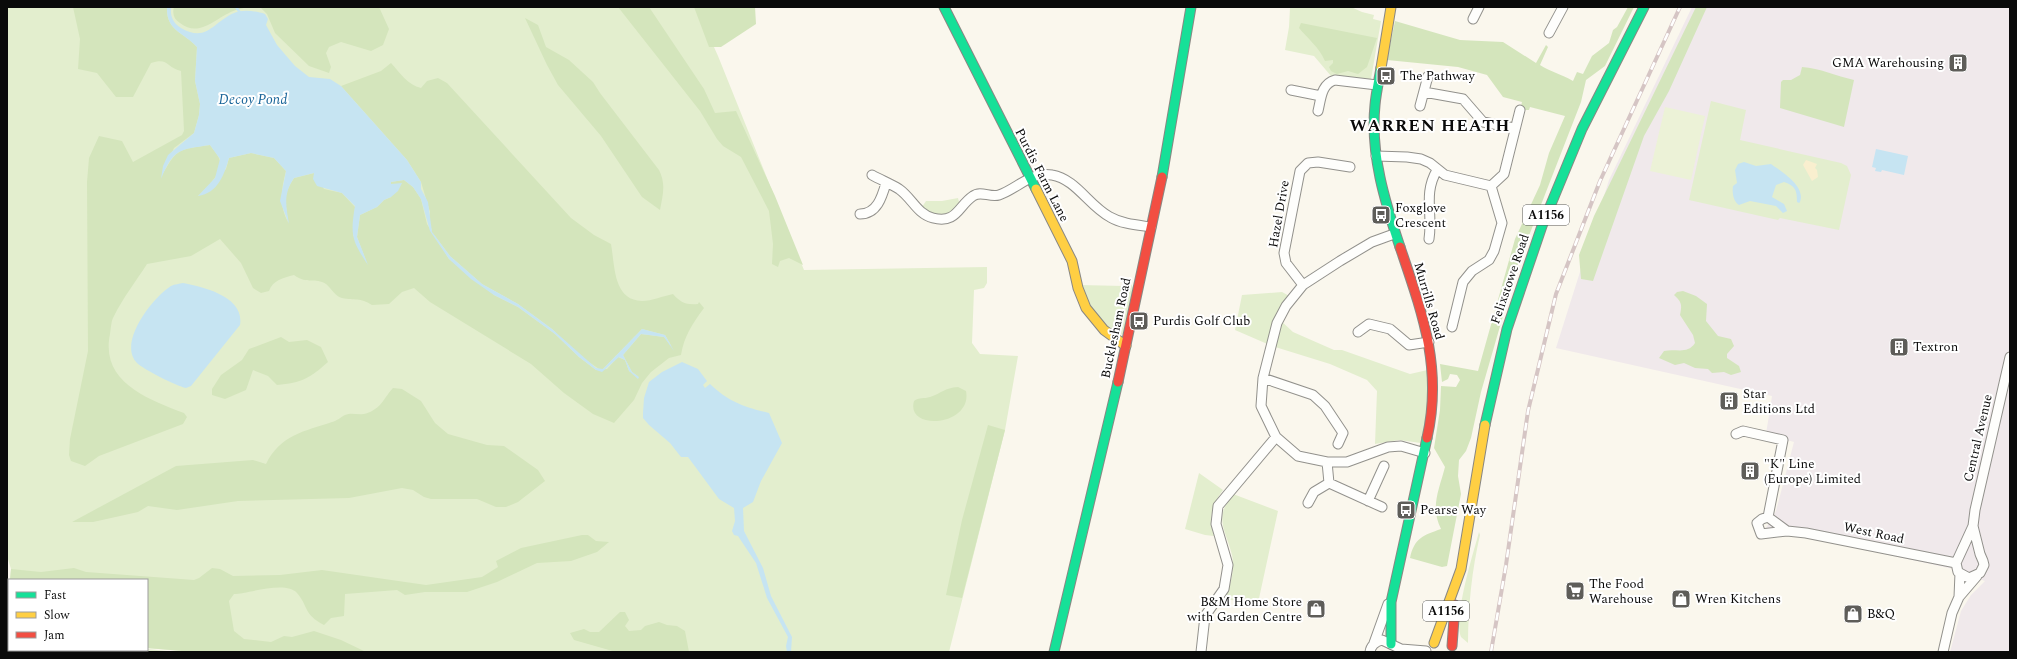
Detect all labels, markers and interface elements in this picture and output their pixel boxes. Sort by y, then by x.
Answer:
building icon: GMA Warehousing [1947,52,1969,74]
place label: GMA Warehousing [1832,53,1944,73]
bus stop icon: The Pathway [1375,65,1397,87]
place label: The Pathway [1400,66,1475,86]
water label: Decoy Pond [219,89,287,110]
district label: WARREN HEATH [1350,113,1510,139]
street label: Purdis Farm Lane [1010,125,1074,225]
street label: Hazel Drive [1263,179,1295,249]
place label: Foxglove Crescent [1395,198,1447,233]
bus stop icon: Foxglove Crescent [1370,204,1392,226]
road number: A1156 [1523,205,1569,225]
street label: Felixstowe Road [1485,231,1535,327]
street label: Murrills Road [1408,260,1450,342]
street label: Bucklesham Road [1096,276,1136,380]
bus stop icon: Purdis Golf Club [1128,310,1150,332]
place label: Purdis Golf Club [1153,311,1250,331]
building icon: Textron [1888,336,1910,358]
place label: Textron [1913,337,1959,357]
place label: Star Editions Ltd [1743,384,1815,419]
building icon: Star Editions Ltd [1718,390,1740,412]
street label: Central Avenue [1958,392,1998,484]
place label: "K" Line (Europe) Limited [1764,454,1861,489]
building icon: "K" Line (Europe) Limited [1739,460,1761,482]
bus stop icon: Pearse Way [1395,499,1417,521]
place label: Pearse Way [1420,500,1487,520]
street label: West Road [1842,517,1906,549]
place label: The Food Warehouse [1589,574,1653,609]
legend [8,579,148,651]
supermarket icon: The Food Warehouse [1564,580,1586,602]
text: Fast [44,586,66,605]
shop icon: Wren Kitchens [1670,588,1692,610]
place label: Wren Kitchens [1695,589,1781,609]
place label: B&M Home Store with Garden Centre [1186,592,1302,627]
shop icon: B&M Home Store with Garden Centre [1305,598,1327,620]
road number: A1156 [1423,601,1469,621]
shop icon: B&Q [1842,603,1864,625]
place label: B&Q [1867,604,1896,624]
text: Slow [44,606,70,625]
text: Jam [44,626,65,645]

